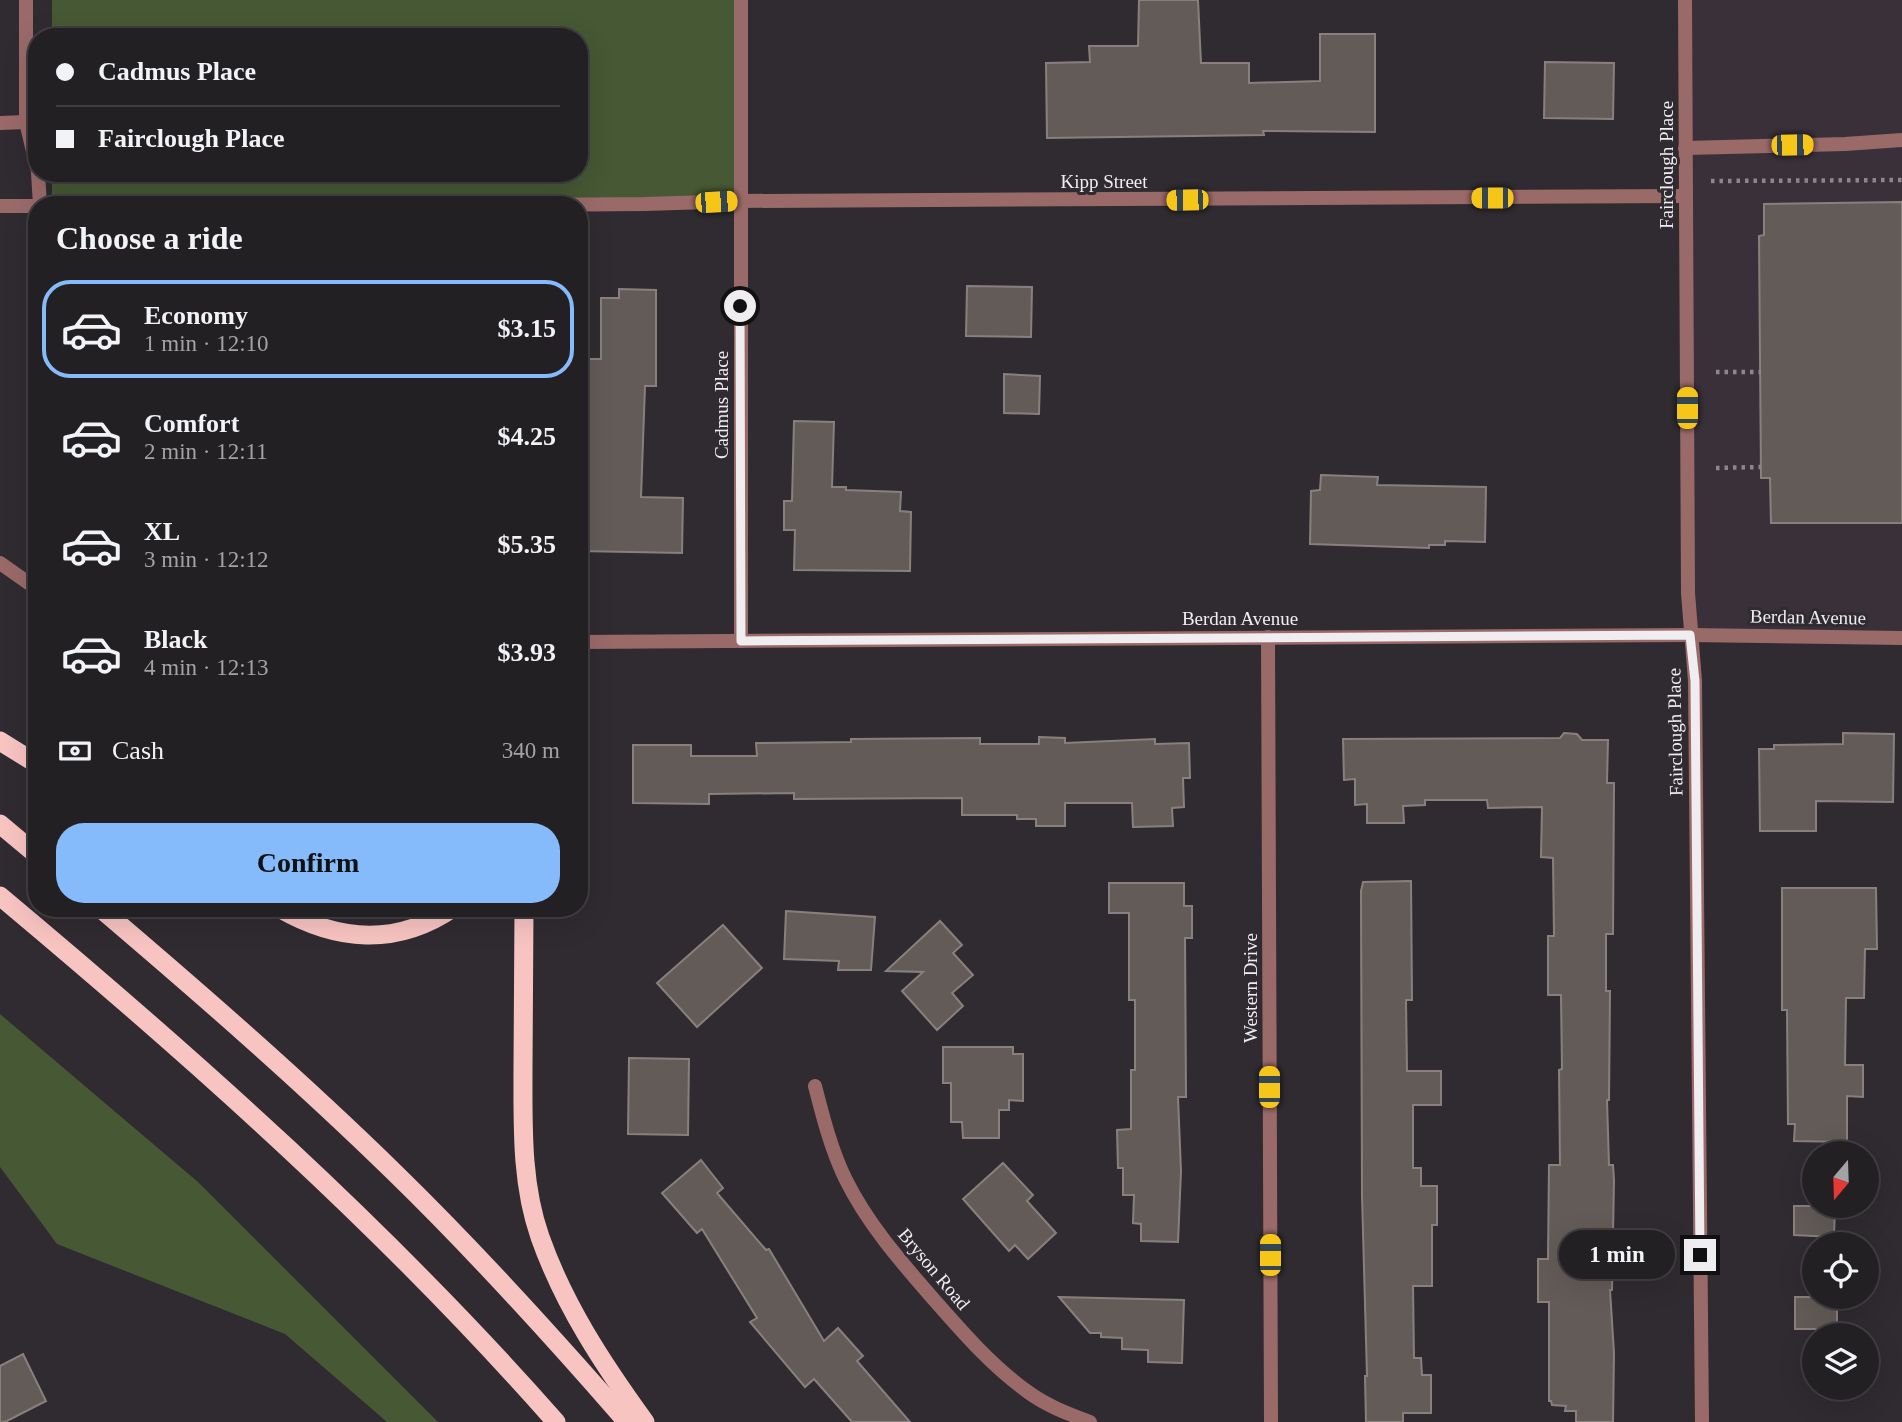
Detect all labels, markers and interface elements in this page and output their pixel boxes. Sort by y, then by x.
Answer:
text: Cadmus Place [98,57,256,86]
street label: Fairclough Place [1656,101,1677,229]
text: Fairclough Place [98,124,285,153]
car [1771,134,1814,156]
street label: Kipp Street [1060,171,1148,192]
car [1472,188,1514,209]
car [1166,189,1209,211]
car [695,190,738,214]
text: Choose a ride [56,220,243,256]
route start [724,290,756,322]
icon: car [60,298,123,361]
text: Economy [144,301,248,330]
text: $3.15 [498,314,556,343]
text: 1 min · 12:10 [144,331,269,356]
street label: Cadmus Place [711,351,732,459]
car [1677,387,1698,429]
icon: car [60,406,123,469]
text: Comfort [144,409,239,438]
text: $4.25 [498,422,556,451]
text: 2 min · 12:11 [144,439,268,464]
icon: car [60,514,123,577]
text: XL [144,517,180,546]
text: $5.35 [498,530,556,559]
text: 3 min · 12:12 [144,547,269,572]
street label: Berdan Avenue [1750,605,1866,629]
street label: Berdan Avenue [1182,608,1298,629]
icon: car [60,622,123,685]
text: Black [144,625,208,654]
text: $3.93 [498,638,556,667]
text: 4 min · 12:13 [144,655,269,680]
street label: Fairclough Place [1663,668,1687,796]
icon: cash [56,732,94,770]
text: Cash [112,736,164,765]
text: 340 m [502,738,560,763]
button: Confirm [56,823,560,903]
street label: Western Drive [1240,933,1261,1043]
car [1259,1066,1280,1108]
north arrow [1802,1141,1880,1218]
map controls [1802,1141,1879,1400]
street label: Bryson Road [894,1224,974,1314]
callout: 1 min [1560,1230,1676,1280]
button: locate [1802,1232,1879,1309]
car [1260,1234,1281,1276]
route end [1684,1239,1716,1271]
text: 1 min [1589,1242,1645,1267]
button: layers [1802,1323,1879,1400]

